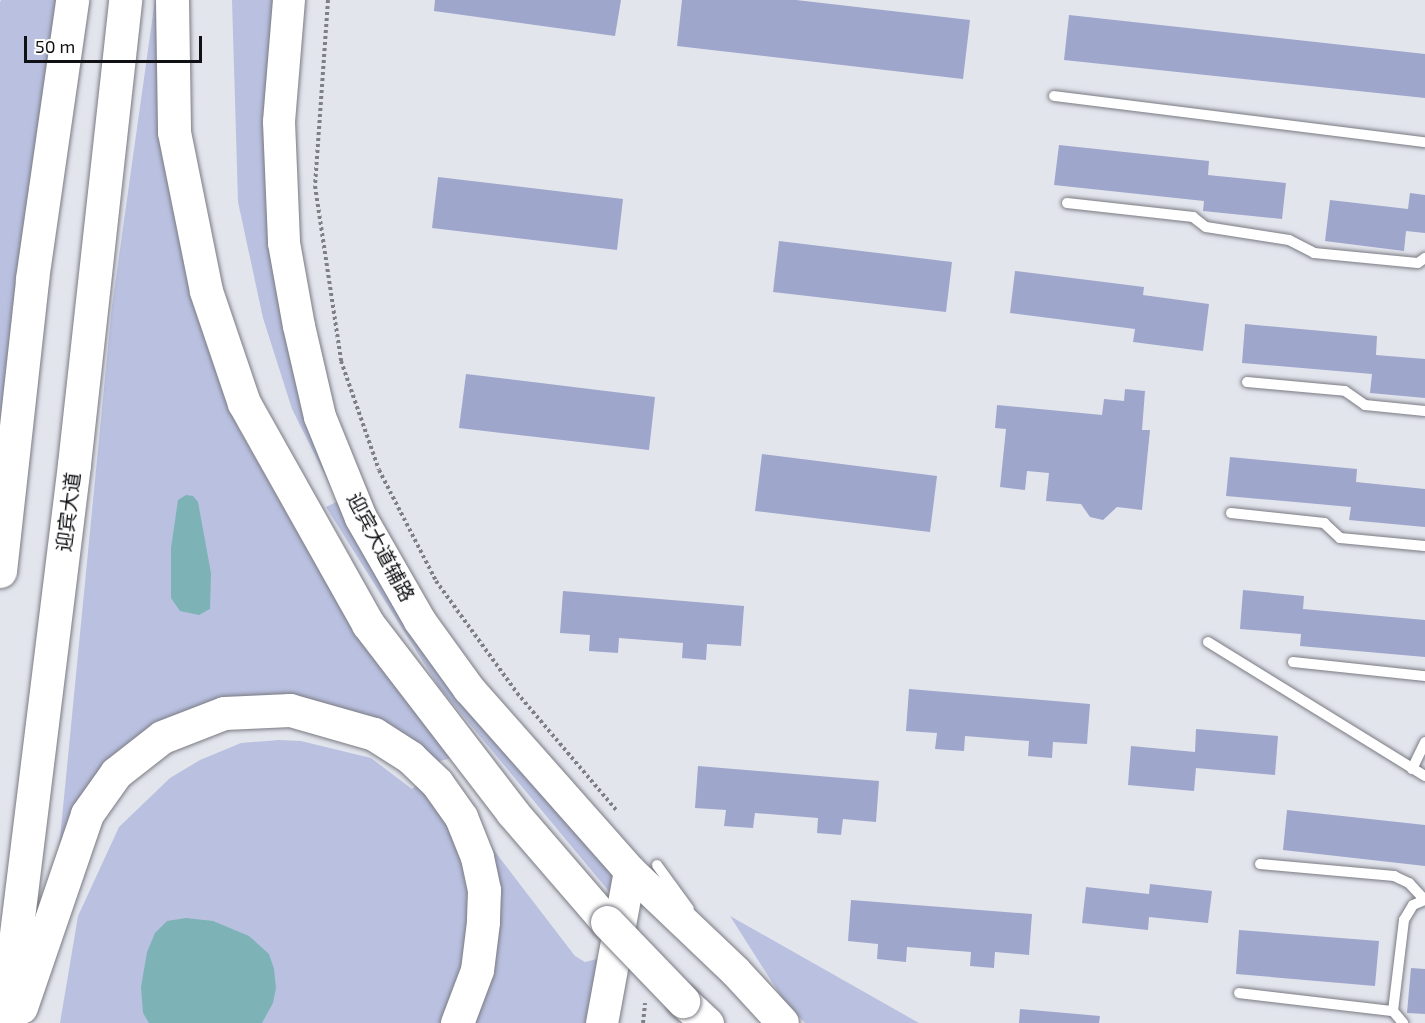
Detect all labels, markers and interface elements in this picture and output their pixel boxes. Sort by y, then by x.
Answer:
scale bar [27,24,206,62]
text: 50 m [35,35,75,57]
street label: 迎宾大道 [51,471,85,553]
street label: 迎宾大道辅路 [342,488,420,606]

